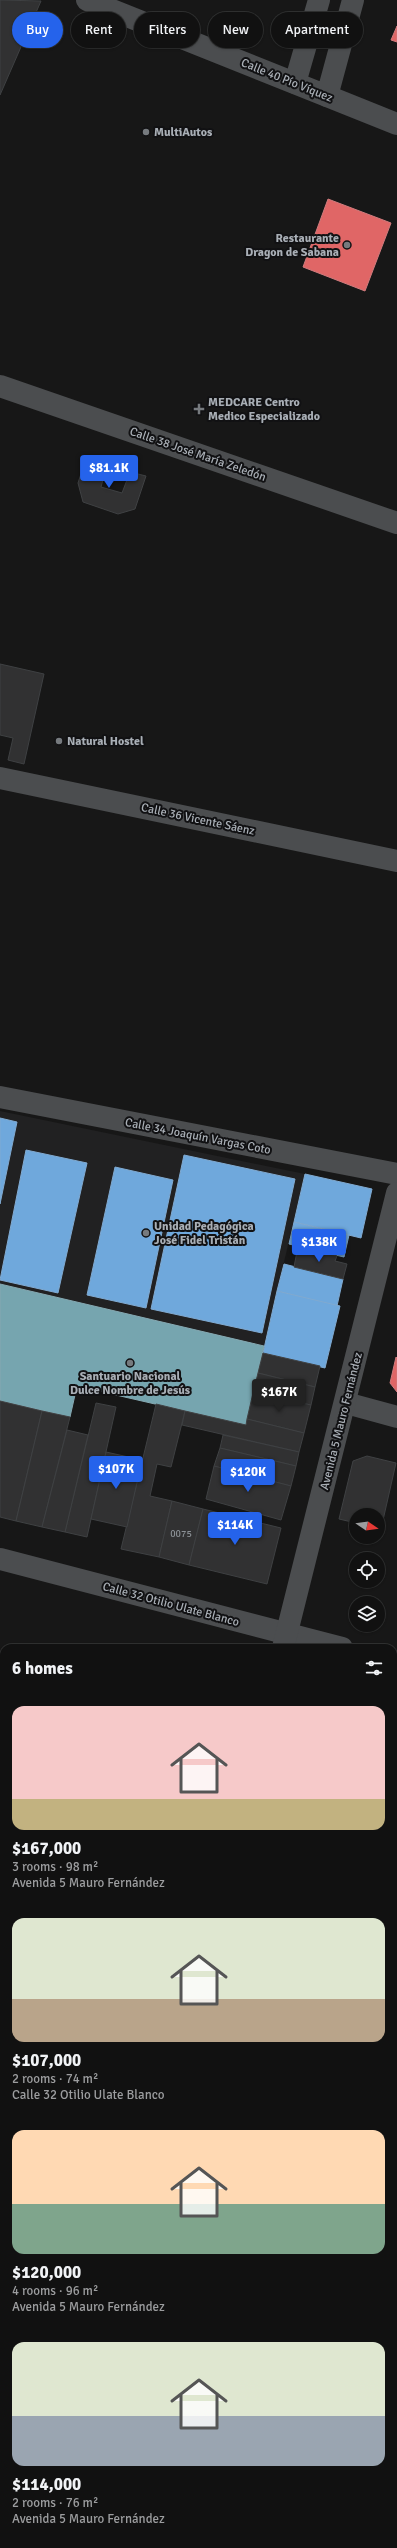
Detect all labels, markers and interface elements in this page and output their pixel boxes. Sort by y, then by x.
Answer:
chip: Buy [12,12,63,48]
chip: Rent [71,12,126,48]
chip: Filters [134,12,200,48]
chip: New [208,12,263,48]
chip: Apartment [271,12,363,48]
street label: Calle 40 Pío Víquez [239,55,335,106]
place label: MultiAutos [154,125,213,140]
marker: MultiAutos [141,127,151,137]
place label: Restaurante Dragon de Sabana [245,231,339,260]
marker: Restaurante Dragon de Sabana [342,240,352,250]
place label: MEDCARE Centro Medico Especializado [208,395,320,424]
marker: MEDCARE Centro Medico Especializado [193,403,205,415]
street label: Calle 38 José María Zeledón [128,424,268,485]
pin: $81.1K [76,455,142,489]
text: $81.1K [89,460,129,476]
place label: Natural Hostel [67,734,144,749]
marker: Natural Hostel [54,736,64,746]
street label: Calle 36 Vicente Sáenz [140,800,256,839]
street label: Calle 34 Joaquín Vargas Coto [124,1115,272,1158]
place label: Unidad Pedagógica José Fidel Tristán [154,1219,254,1248]
marker: Unidad Pedagógica José Fidel Tristán [141,1228,151,1238]
pin: $138K [291,1229,347,1263]
text: $138K [301,1234,337,1250]
street label: Avenida 5 Mauro Fernández [317,1351,366,1491]
marker: Santuario Nacional Dulce Nombre de Jesús [125,1358,135,1368]
place label: Santuario Nacional Dulce Nombre de Jesús [70,1369,191,1398]
pin: $167K [251,1379,307,1413]
text: $167K [261,1384,297,1400]
pin: $107K [88,1456,144,1490]
pin: $120K [220,1459,276,1493]
text: $107K [98,1461,134,1477]
text: $120K [230,1464,266,1480]
north arrow [349,1508,385,1544]
map controls [349,1508,385,1632]
pin: $114K [207,1512,263,1546]
text: $114K [217,1517,253,1533]
house number: 0075 [170,1528,192,1540]
button: locate [349,1552,385,1588]
street label: Calle 32 Otilio Ulate Blanco [101,1579,241,1630]
button: layers [349,1596,385,1632]
icon: filters [363,1657,385,1679]
text: 6 homes [12,1658,73,1679]
icon: home [163,1732,235,1804]
text: $167,000 [12,1838,81,1859]
text: 3 rooms · 98 m² [12,1859,98,1875]
text: Avenida 5 Mauro Fernández [12,1875,165,1891]
icon: home [163,1944,235,2016]
text: $107,000 [12,2050,81,2071]
text: 2 rooms · 74 m² [12,2071,98,2087]
text: Calle 32 Otilio Ulate Blanco [12,2087,165,2103]
icon: home [163,2156,235,2228]
text: $120,000 [12,2262,81,2283]
text: 4 rooms · 96 m² [12,2283,98,2299]
text: Avenida 5 Mauro Fernández [12,2299,165,2315]
icon: home [163,2368,235,2440]
text: $114,000 [12,2474,81,2495]
text: 2 rooms · 76 m² [12,2495,98,2511]
text: Avenida 5 Mauro Fernández [12,2511,165,2527]

